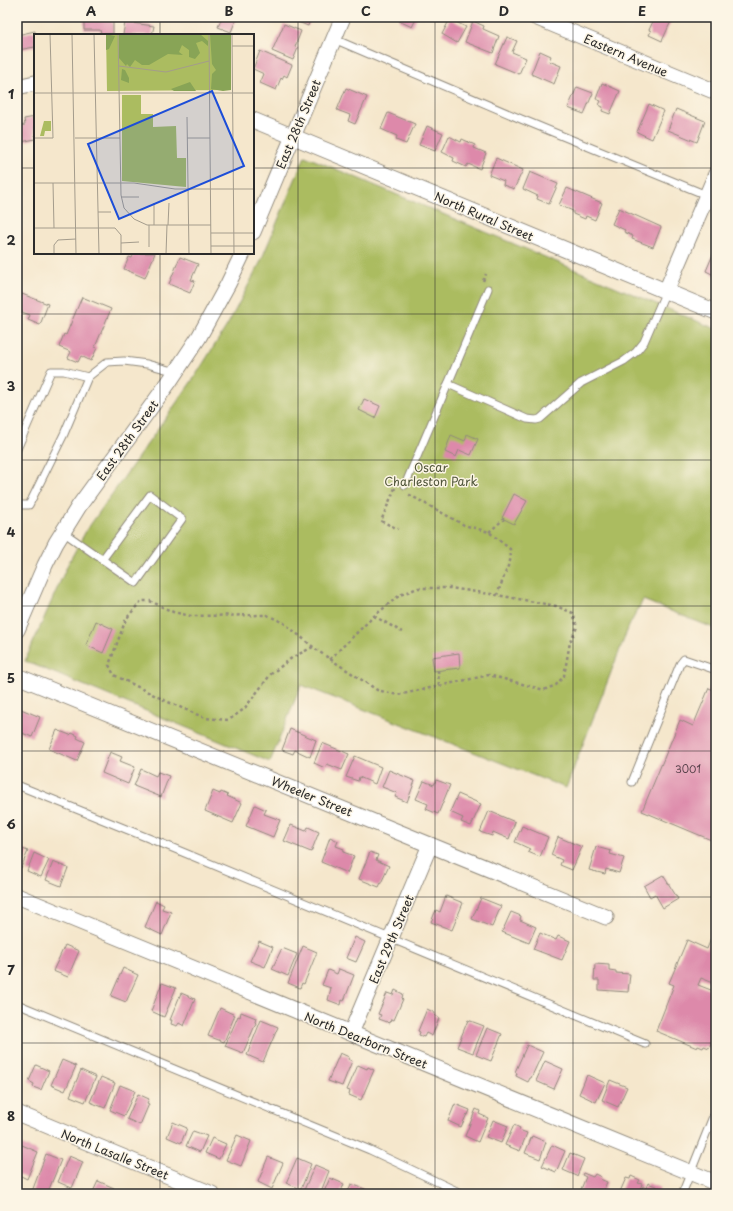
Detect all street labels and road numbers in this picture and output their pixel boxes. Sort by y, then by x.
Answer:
street label: Eastern Avenue [581,29,671,81]
street label: East 28th Street [271,76,325,172]
street label: North Rural Street [432,187,536,245]
street label: East 28th Street [92,396,162,484]
street label: Wheeler Street [269,772,355,821]
street label: East 29th Street [364,892,418,986]
street label: North Dearborn Street [302,1007,430,1073]
street label: North Lasalle Street [58,1124,172,1184]

